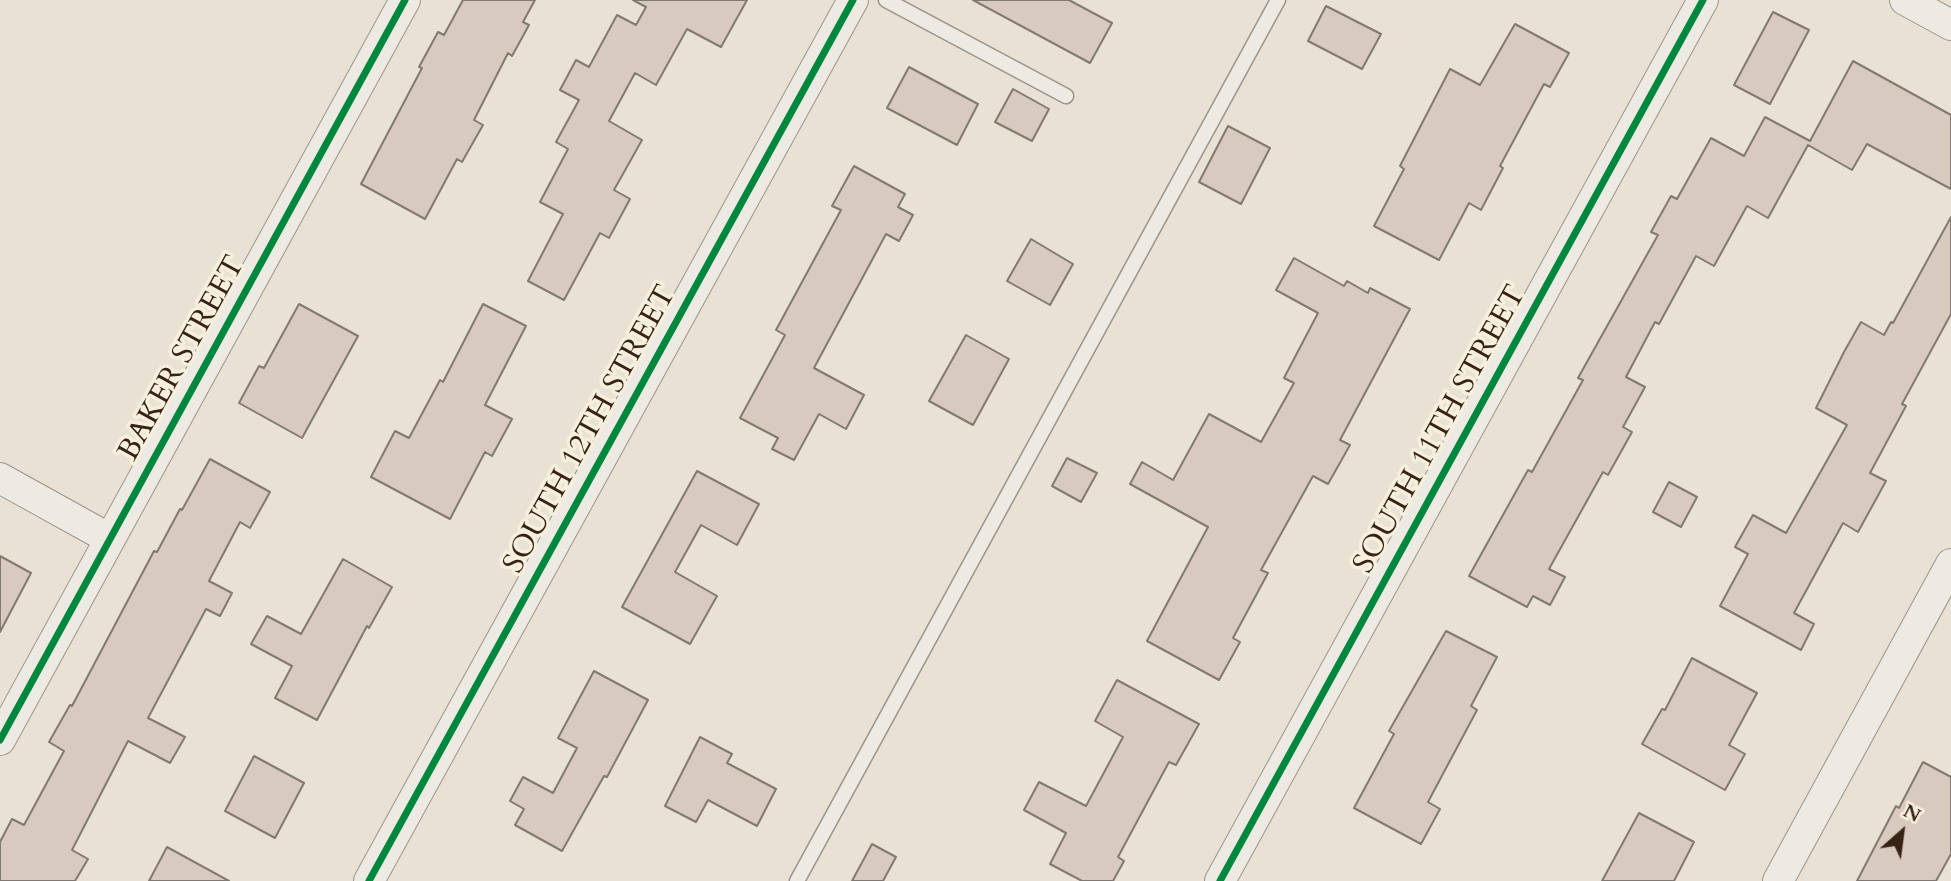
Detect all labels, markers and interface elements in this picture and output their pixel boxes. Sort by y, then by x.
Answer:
street label: BAKER STREET [112,250,254,468]
street label: SOUTH 12TH STREET [497,280,685,580]
street label: SOUTH 11TH STREET [1347,280,1535,580]
north arrow [1867,797,1937,867]
text: N [1898,798,1925,829]

